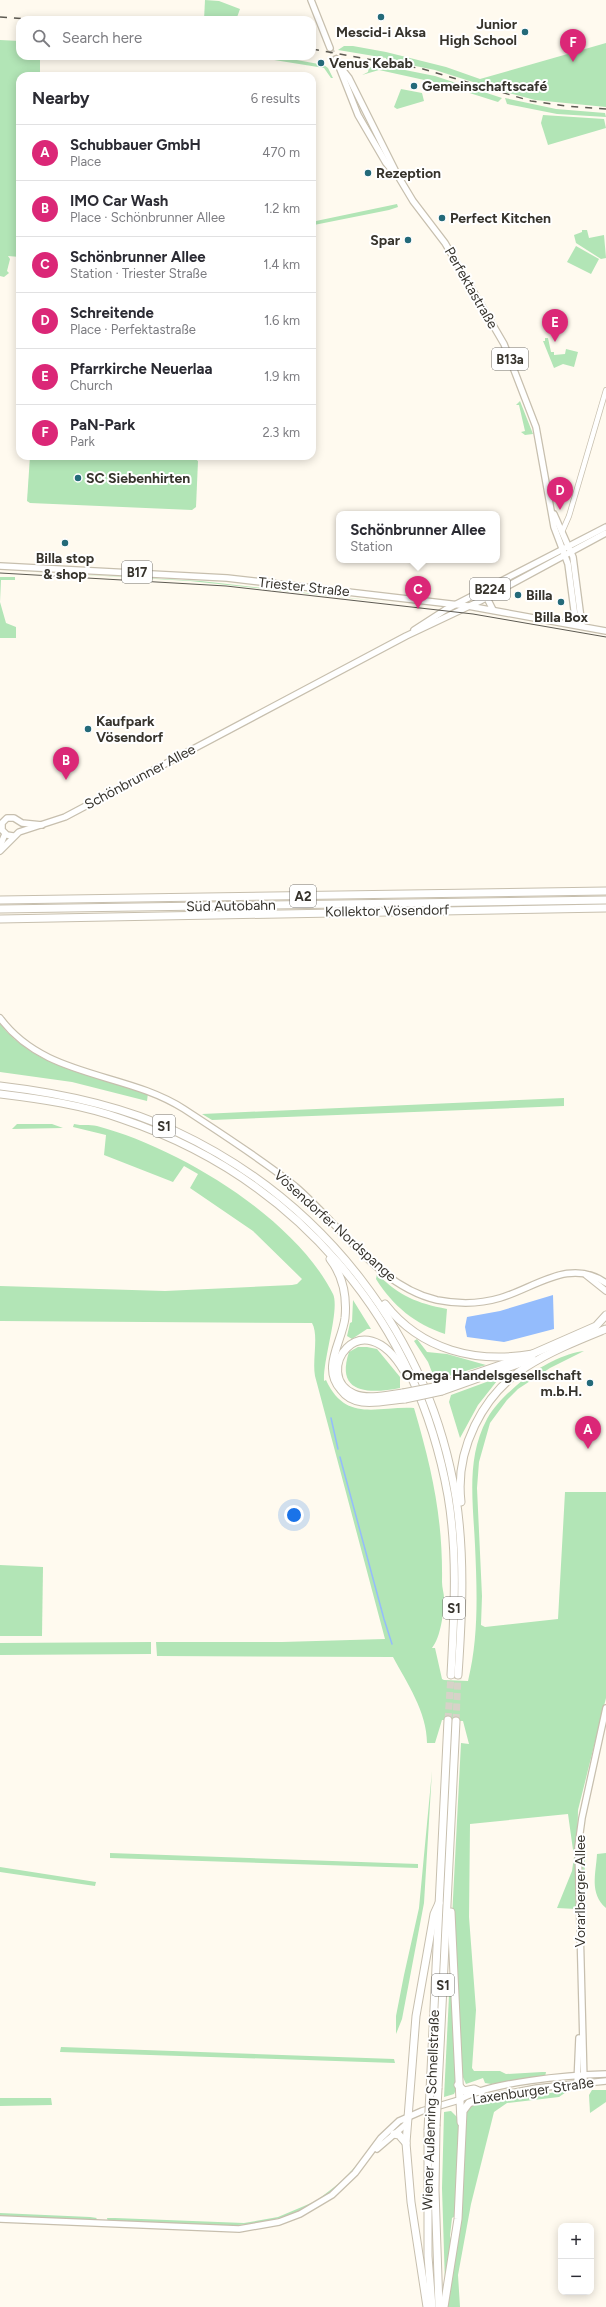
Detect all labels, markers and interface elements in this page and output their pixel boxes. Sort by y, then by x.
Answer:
marker: Mescid-i Aksa [376,12,386,22]
search box [16,16,316,60]
place label: Junior High School [439,16,518,49]
place label: Mescid-i Aksa [336,24,426,41]
icon: search [30,27,52,49]
marker: Junior High School [520,27,530,37]
text: Search here [62,29,142,47]
pin: F [560,29,586,62]
place label: Venus Kebab [329,55,413,72]
marker: Venus Kebab [316,58,326,68]
place label: Gemeinschaftscafé [422,78,547,95]
marker: Gemeinschaftscafé [409,81,419,91]
text: Nearby [32,88,90,108]
text: 6 results [251,91,300,106]
text: Schubbauer GmbH [70,136,201,154]
text: A [40,145,50,160]
text: 470 m [262,145,300,160]
text: Place [70,154,101,169]
place label: Rezeption [376,165,441,182]
marker: Rezeption [363,168,373,178]
text: IMO Car Wash [70,192,168,210]
text: B [41,201,49,216]
text: 1.2 km [264,201,300,216]
text: Place · Schönbrunner Allee [70,210,225,225]
place label: Perfect Kitchen [450,210,551,227]
marker: Perfect Kitchen [437,213,447,223]
place label: Spar [370,232,401,249]
marker: Spar [403,235,413,245]
street label: Perfektastraße [441,244,501,332]
text: Schönbrunner Allee [70,248,206,266]
text: C [40,257,50,272]
text: 1.4 km [263,257,300,272]
text: Station · Triester Straße [70,266,207,281]
text: Schreitende [70,304,154,322]
pin: E [542,309,568,342]
text: D [40,313,50,328]
text: 1.6 km [264,313,300,328]
text: Place · Perfektastraße [70,322,196,337]
road number: B13a [492,348,528,370]
text: Pfarrkirche Neuerlaa [70,360,213,378]
text: E [41,369,49,384]
text: 1.9 km [264,369,300,384]
text: Church [70,378,113,393]
text: PaN-Park [70,416,135,434]
text: F [41,425,49,440]
text: 2.3 km [262,425,300,440]
text: Park [70,434,95,449]
place label: SC Siebenhirten [86,470,190,487]
marker: SC Siebenhirten [73,473,83,483]
pin: D [547,477,573,510]
popup [336,511,500,563]
text: Schönbrunner Allee [350,521,486,539]
marker: Billa stop & shop [60,538,70,548]
text: Station [350,539,392,554]
place label: Billa stop & shop [36,550,94,583]
road number: B17 [122,561,152,583]
street label: Triester Straße [258,574,351,600]
pin: C [405,576,431,609]
road number: B224 [470,578,510,600]
place label: Billa [526,587,553,604]
marker: Billa [513,590,523,600]
marker: Billa Box [556,597,566,607]
place label: Billa Box [534,609,588,626]
place label: Kaufpark Vösendorf [96,713,164,746]
marker: Kaufpark Vösendorf [83,724,93,734]
street label: Schönbrunner Allee [82,740,199,813]
pin: B [53,747,79,780]
road number: A2 [290,885,316,907]
street label: Süd Autobahn [186,897,276,915]
street label: Kollektor Vösendorf [325,901,450,921]
road number: S1 [153,1115,175,1137]
street label: Vösendorfer Nordspange [270,1167,400,1286]
place label: Omega Handelsgesellschaft m.b.H. [402,1367,582,1400]
marker: Omega Handelsgesellschaft m.b.H. [585,1378,595,1388]
pin: A [575,1416,601,1449]
your location [284,1505,304,1525]
road number: S1 [443,1597,465,1619]
street label: Vorarlberger Allee [572,1834,589,1947]
road number: S1 [432,1974,454,1996]
street label: Wiener Außenring Schnellstraße [419,2009,443,2211]
street label: Laxenburger Straße [471,2074,595,2108]
map controls [558,2223,594,2295]
button: + [558,2223,594,2259]
button: − [558,2259,594,2295]

